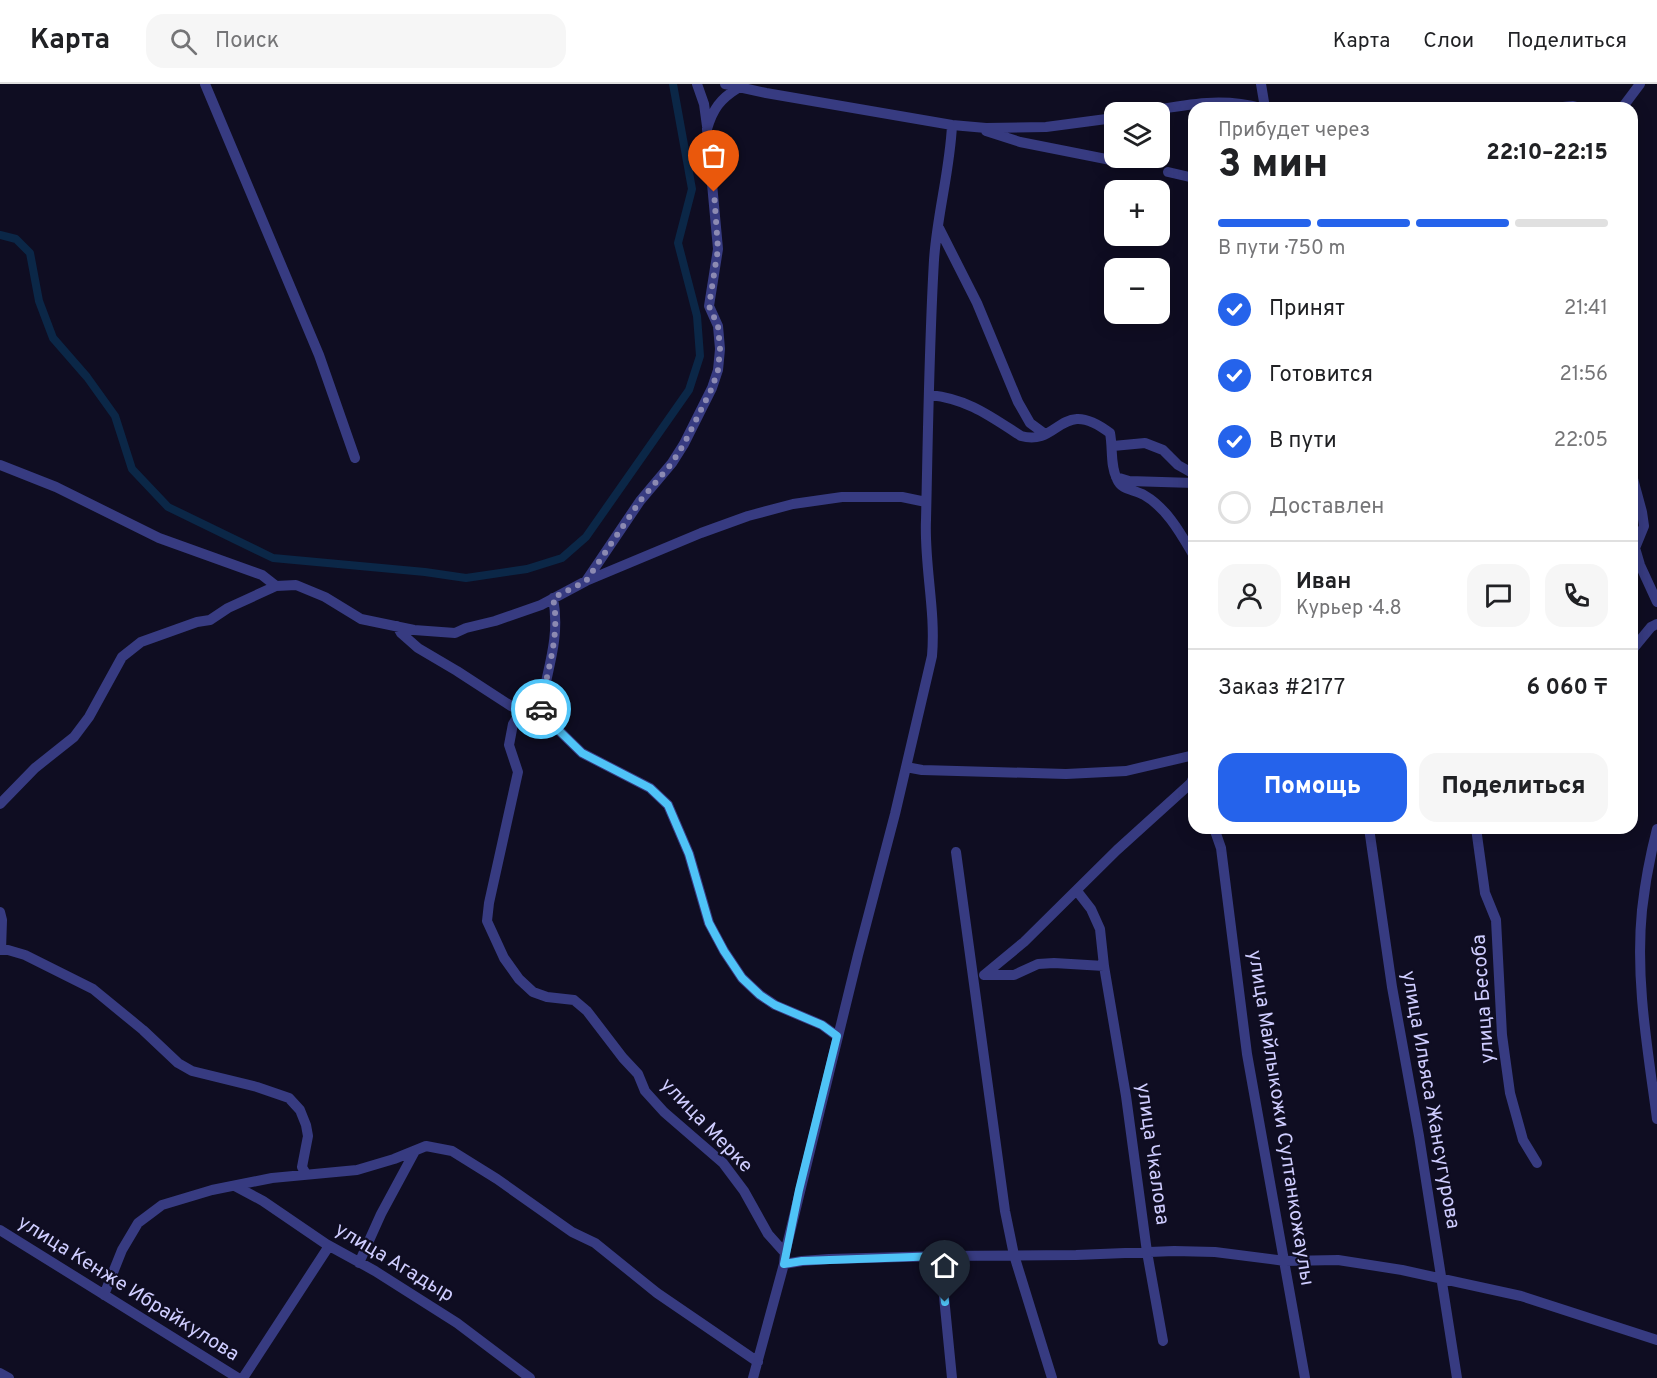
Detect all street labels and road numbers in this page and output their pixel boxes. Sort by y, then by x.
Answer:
street label: улица Бесоба [1467,933,1501,1065]
street label: улица Майлыкожи Султанкожаулы [1241,948,1319,1288]
street label: улица Ильяса Жансугурова [1394,969,1466,1231]
street label: улица Мерке [654,1073,758,1179]
street label: улица Чкалова [1129,1081,1175,1227]
street label: улица Кенже Ибрайкулова [12,1210,244,1368]
street label: улица Агадыр [330,1217,458,1309]

